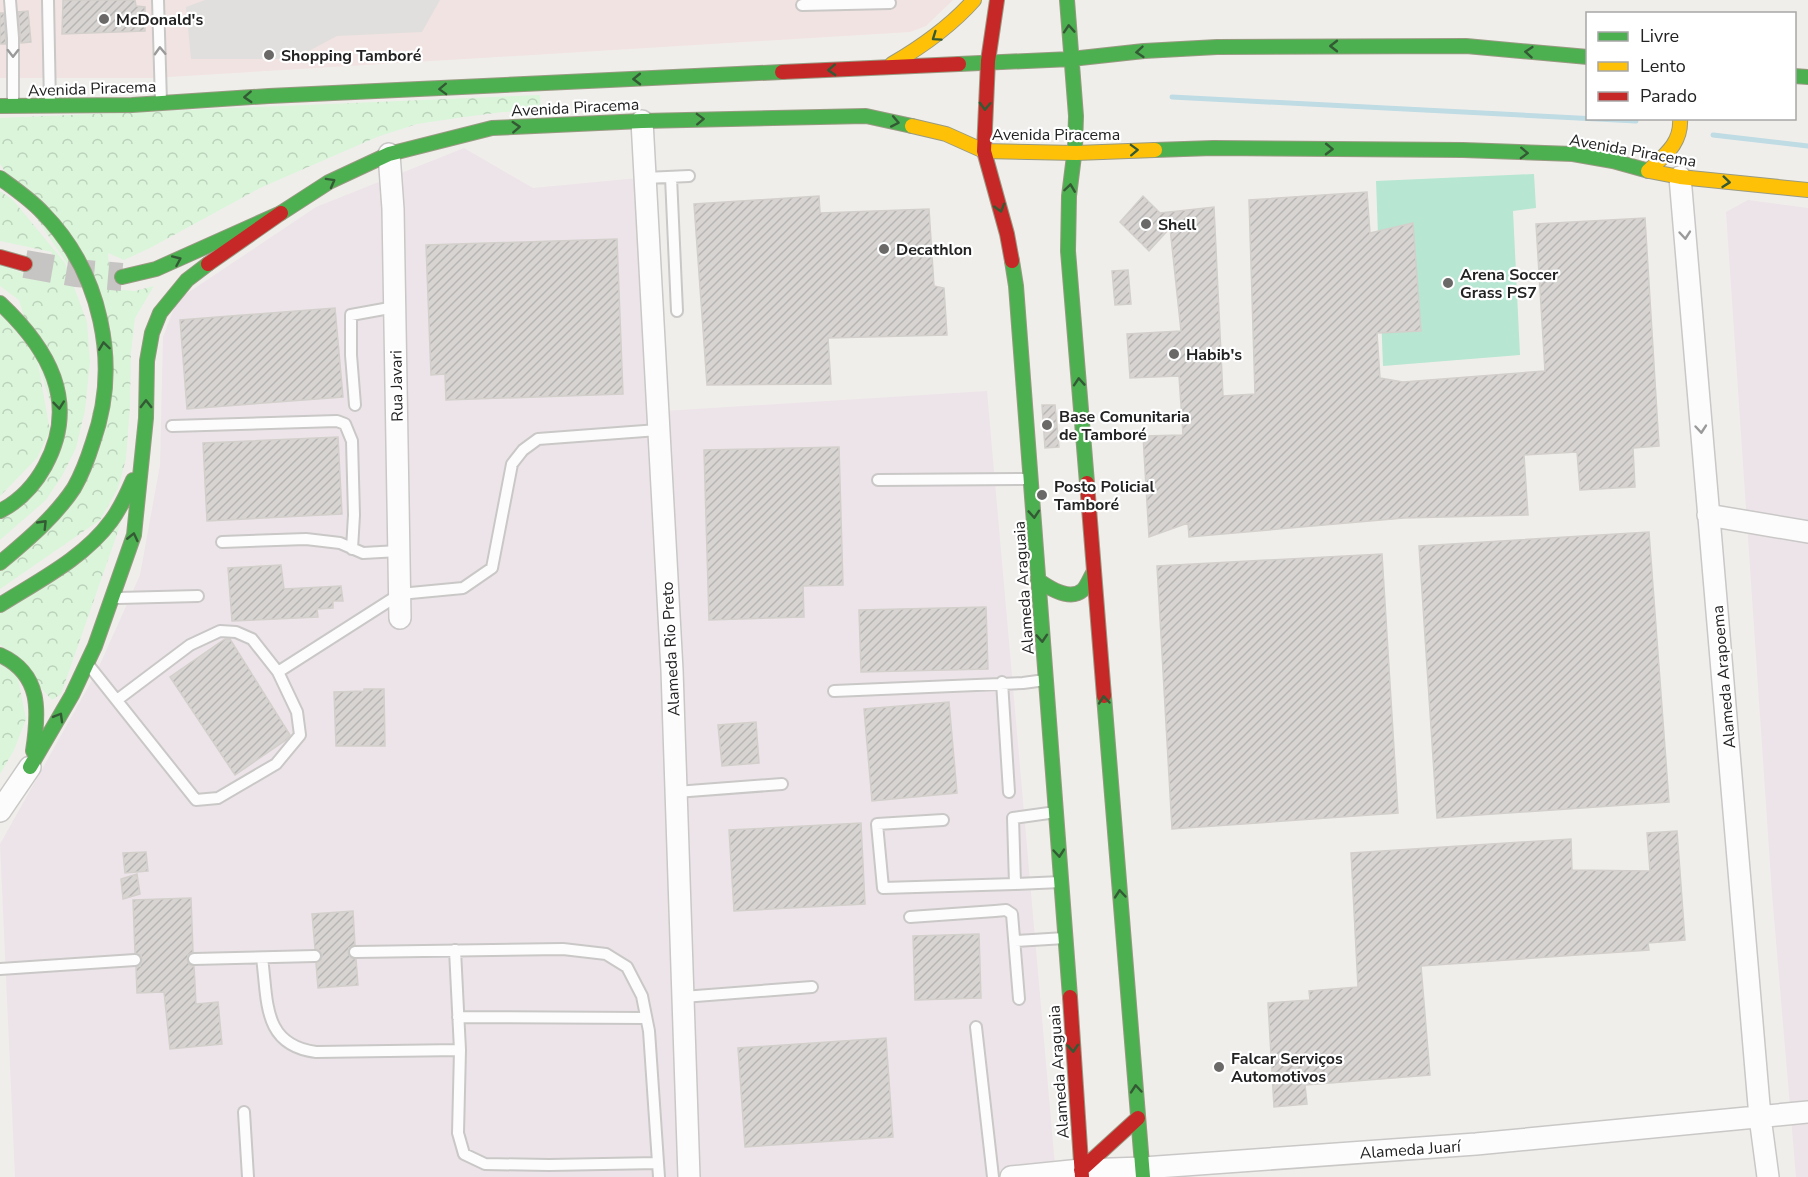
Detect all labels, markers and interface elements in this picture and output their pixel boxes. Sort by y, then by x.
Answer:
place label: McDonald's [116,9,203,31]
marker: McDonald's [97,12,111,26]
legend [1586,12,1796,120]
text: Livre [1640,24,1679,48]
one-way arrow [1063,25,1076,34]
one-way arrow [931,30,942,41]
one-way arrow [1330,40,1339,53]
place label: Shopping Tamboré [281,45,422,67]
one-way arrow [1135,45,1144,58]
one-way arrow [1525,46,1534,59]
one-way arrow [153,47,166,56]
marker: Shopping Tamboré [262,48,276,62]
one-way arrow [7,49,19,58]
text: Lento [1640,54,1686,78]
one-way arrow [828,63,837,76]
one-way arrow [633,73,642,86]
street label: Avenida Piracema [27,76,157,102]
one-way arrow [438,82,447,95]
text: Parado [1640,84,1697,108]
one-way arrow [243,90,252,103]
street label: Avenida Piracema [510,94,640,122]
one-way arrow [978,102,991,111]
one-way arrow [696,113,705,126]
one-way arrow [889,115,899,128]
one-way arrow [511,120,520,133]
street label: Avenida Piracema [992,124,1120,146]
street label: Avenida Piracema [1568,129,1698,173]
one-way arrow [1325,143,1334,155]
one-way arrow [1130,144,1139,156]
one-way arrow [1519,146,1528,159]
one-way arrow [1722,175,1731,188]
one-way arrow [325,178,335,189]
one-way arrow [1064,183,1076,192]
one-way arrow [992,202,1005,212]
place label: Shell [1158,214,1196,236]
marker: Shell [1139,217,1153,231]
one-way arrow [1678,231,1691,240]
place label: Decathlon [896,239,972,261]
marker: Decathlon [877,242,891,256]
one-way arrow [171,255,182,267]
place label: Arena Soccer Grass PS7 [1460,264,1559,304]
marker: Arena Soccer Grass PS7 [1441,276,1455,290]
one-way arrow [99,342,111,351]
place label: Habib's [1186,344,1242,366]
marker: Habib's [1167,347,1181,361]
street label: Rua Javari [385,350,409,422]
one-way arrow [1073,377,1086,386]
one-way arrow [52,400,65,410]
one-way arrow [140,400,152,409]
place label: Base Comunitaria de Tamboré [1059,406,1190,446]
marker: Base Comunitaria de Tamboré [1040,418,1054,432]
one-way arrow [1694,425,1707,434]
place label: Posto Policial Tamboré [1054,476,1155,516]
marker: Posto Policial Tamboré [1035,488,1049,502]
one-way arrow [1027,510,1040,519]
one-way arrow [35,520,46,531]
street label: Alameda Araguaia [1008,520,1040,655]
one-way arrow [125,532,138,542]
street label: Alameda Rio Preto [656,581,686,717]
street label: Alameda Arapoema [1707,604,1741,749]
one-way arrow [1036,633,1049,642]
one-way arrow [1097,696,1110,705]
one-way arrow [52,712,64,723]
one-way arrow [1052,849,1065,858]
one-way arrow [1114,890,1127,899]
street label: Alameda Araguaia [1043,1004,1075,1139]
one-way arrow [1067,1043,1080,1052]
place label: Falcar Serviços Automotivos [1231,1048,1343,1088]
marker: Falcar Serviços Automotivos [1212,1060,1226,1074]
one-way arrow [1130,1084,1143,1093]
street label: Alameda Juarí [1359,1135,1463,1164]

